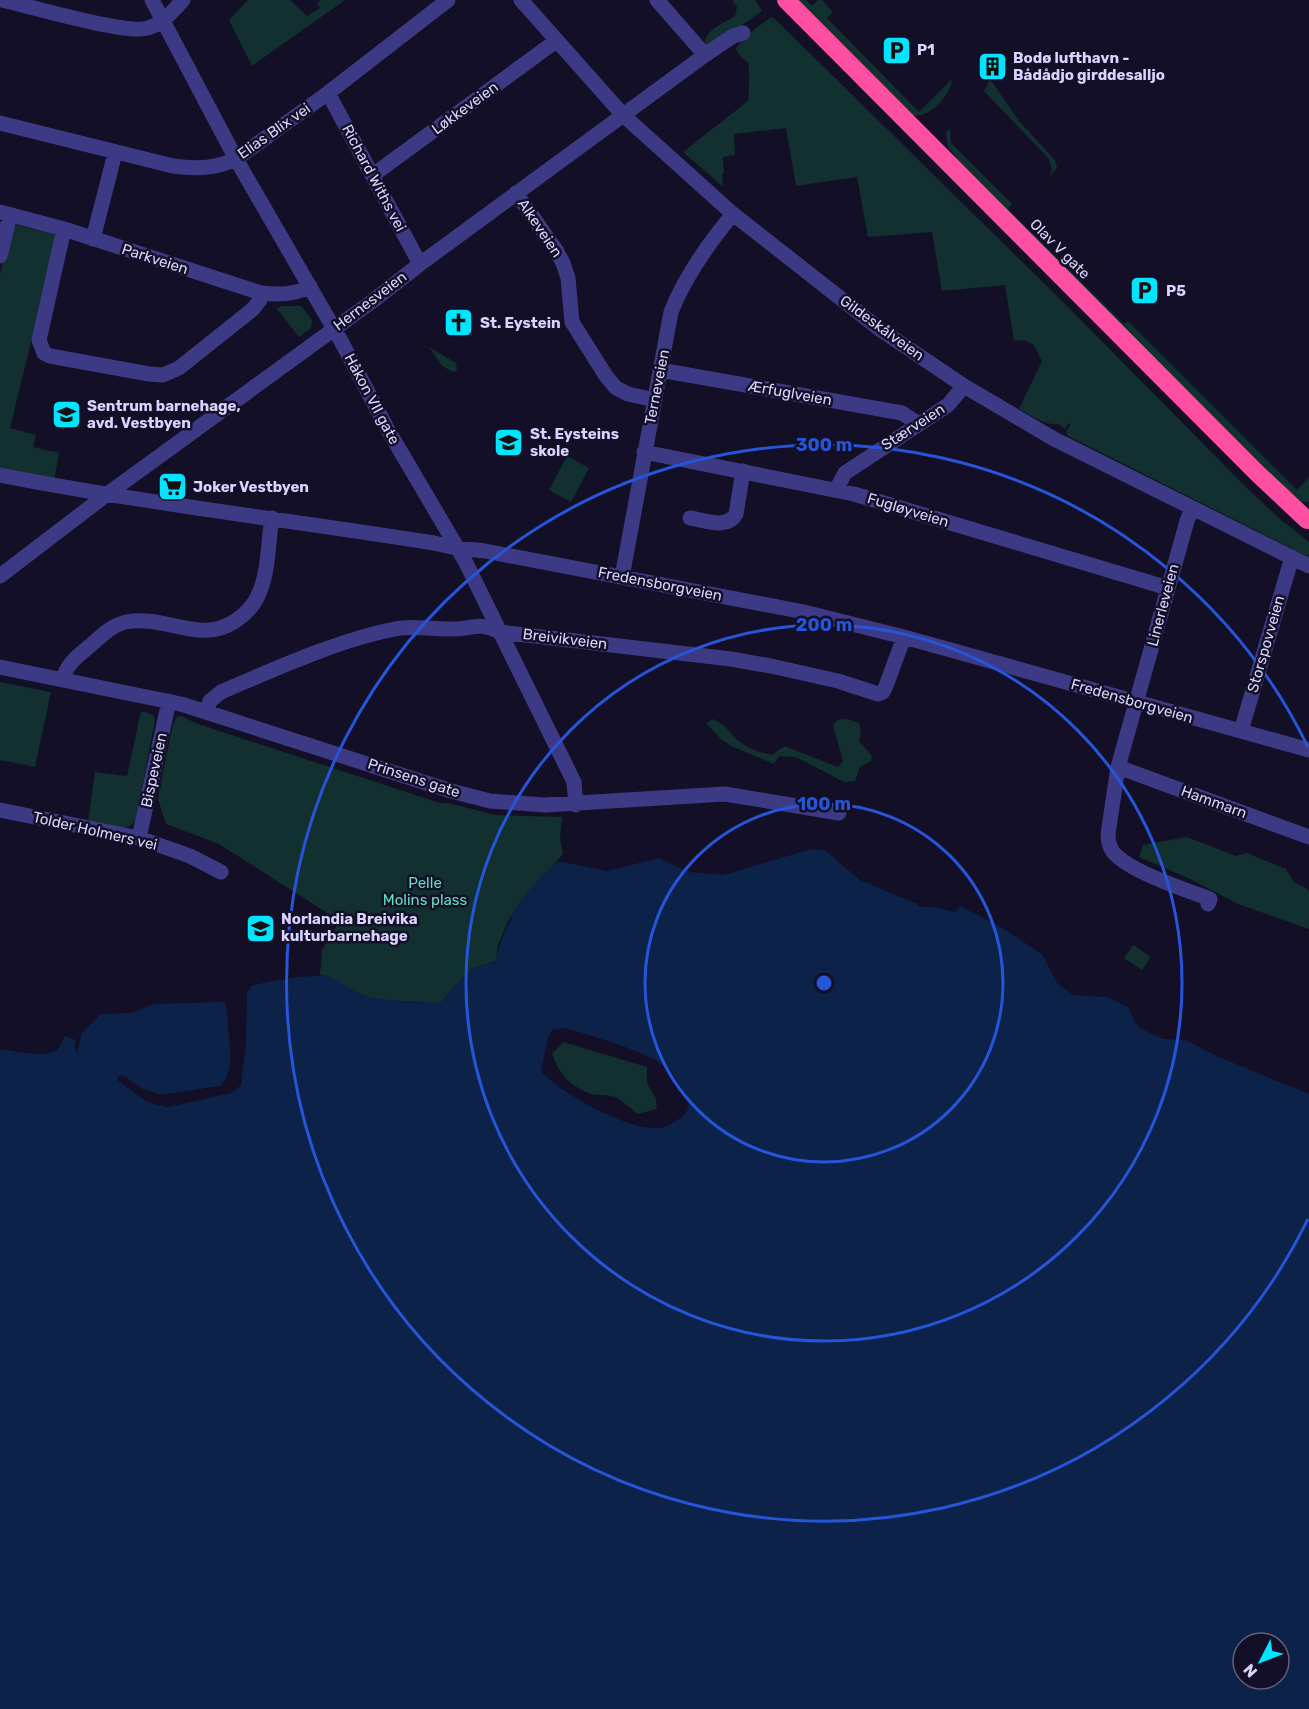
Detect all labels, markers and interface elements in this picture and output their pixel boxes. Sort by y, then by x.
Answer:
parking icon: P1 [880,34,912,66]
place label: P1 [917,41,935,59]
place label: Bodø lufthavn - Bådådjo girddesalljo [1013,49,1165,84]
building icon: Bodø lufthavn - Bådådjo girddesalljo [976,51,1008,83]
street label: Løkkeveien [428,78,502,138]
street label: Elias Blix vei [234,99,314,163]
street label: Richard Withs vei [338,121,410,235]
street label: Alkeveien [514,195,566,261]
street label: Olav V gate [1026,215,1094,283]
street label: Parkveien [120,240,190,278]
street label: Hernesveien [330,268,410,334]
parking icon: P5 [1129,275,1161,307]
place label: P5 [1166,282,1186,300]
street label: Gildeskålveien [836,291,928,365]
church icon: St. Eystein [443,307,475,339]
place label: St. Eystein [480,314,561,332]
street label: Terneveien [641,348,673,426]
street label: Håkon VII gate [340,350,404,448]
street label: Ærfuglveien [747,377,833,409]
place label: Sentrum barnehage, avd. Vestbyen [87,397,241,432]
school or university icon: Sentrum barnehage, avd. Vestbyen [50,399,82,431]
street label: Stærveien [878,400,948,454]
place label: St. Eysteins skole [530,425,619,460]
school or university icon: St. Eysteins skole [493,427,525,459]
text: 300 m [796,434,852,456]
supermarket icon: Joker Vestbyen [156,471,188,503]
place label: Joker Vestbyen [193,478,309,496]
street label: Fugløyveien [865,489,951,531]
street label: Linerleveien [1143,562,1183,648]
street label: Fredensborgveien [596,563,724,605]
street label: Storspovveien [1244,593,1288,695]
text: 200 m [796,614,852,636]
street label: Breivikveien [522,625,608,653]
street label: Fredensborgveien [1069,675,1195,727]
street label: Bispeveien [137,731,171,809]
street label: Prinsens gate [366,755,462,801]
street label: Hammarn [1179,782,1249,822]
text: 100 m [797,793,851,815]
street label: Tolder Holmers vei [31,808,159,854]
park label: Pelle Molins plass [383,874,468,909]
place label: Norlandia Breivika kulturbarnehage [281,910,418,945]
school or university icon: Norlandia Breivika kulturbarnehage [244,912,276,944]
centre of rings [814,973,834,993]
north arrow [1231,1631,1291,1691]
text: N [1239,1660,1261,1681]

